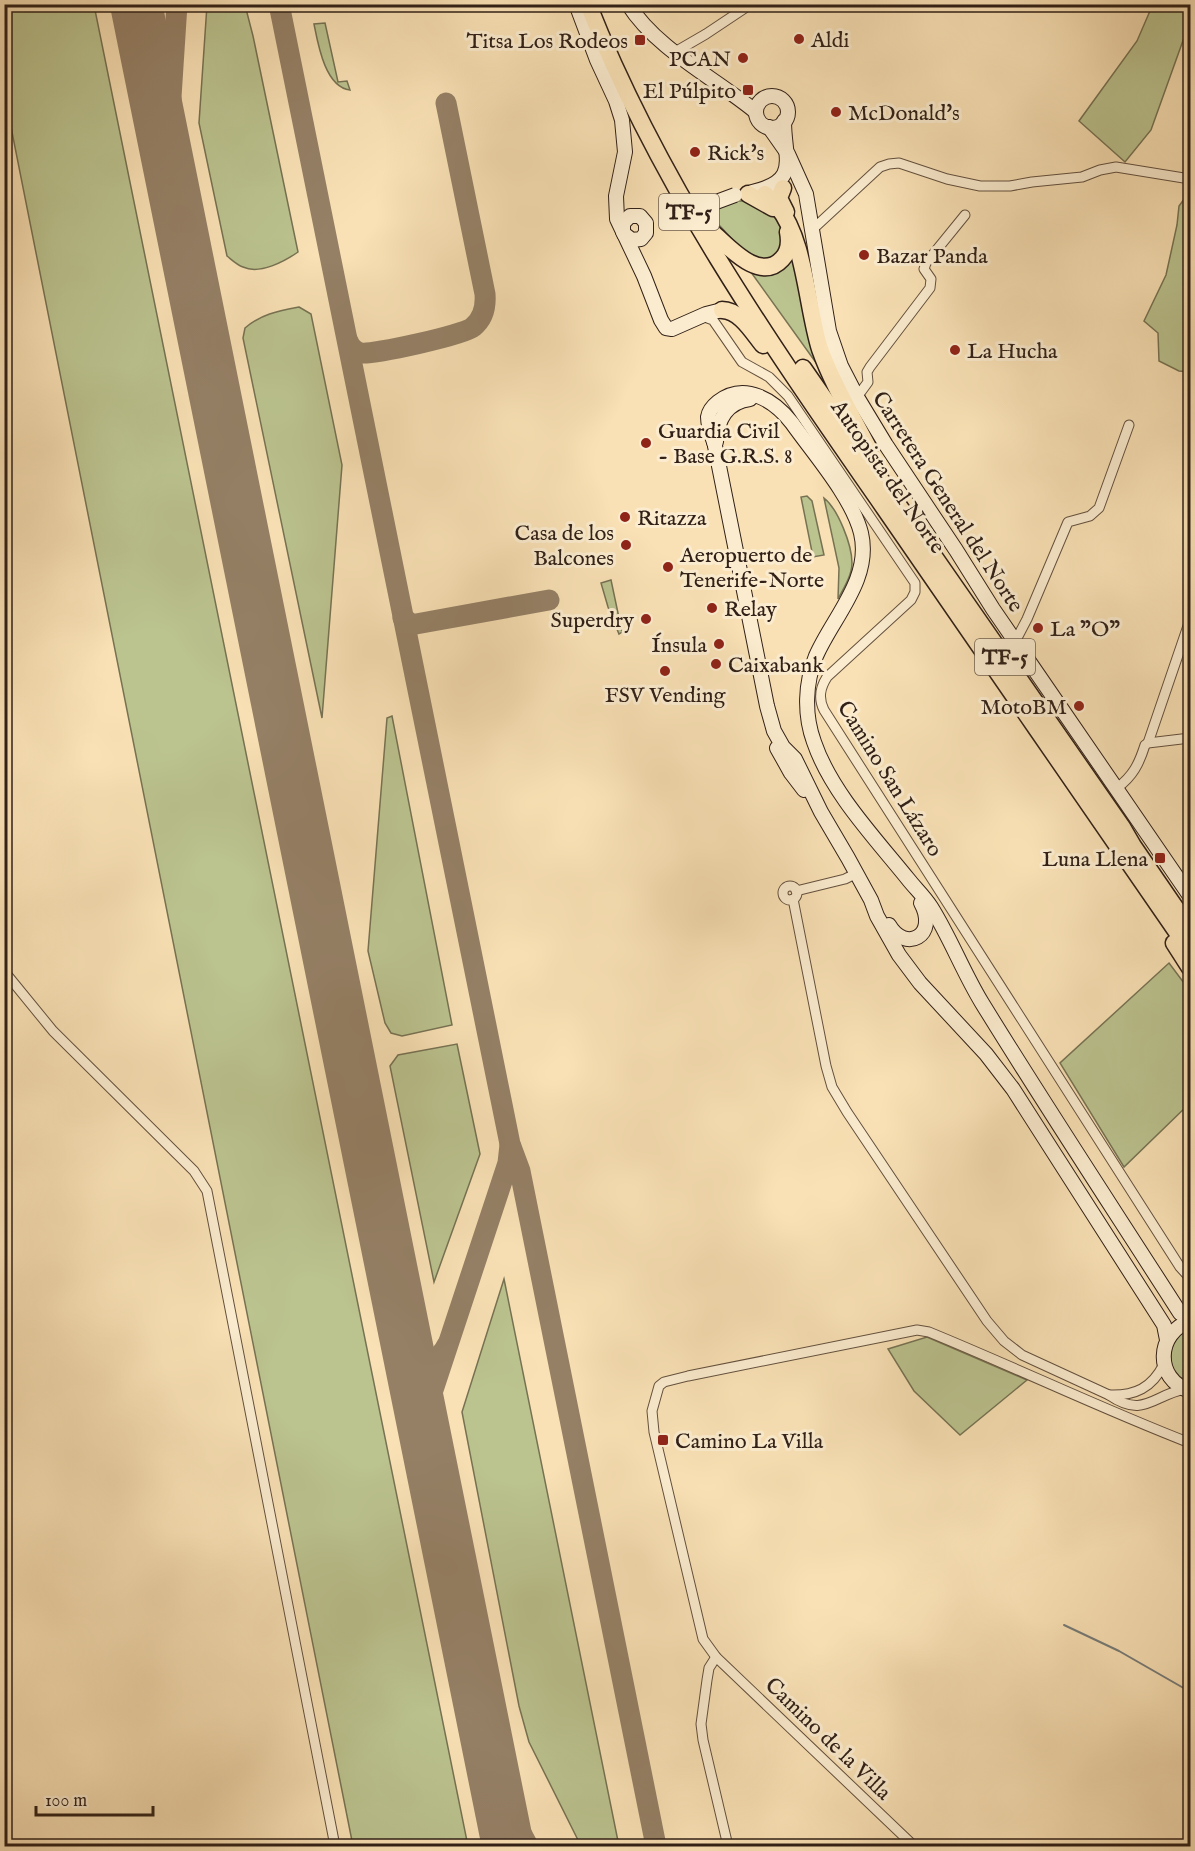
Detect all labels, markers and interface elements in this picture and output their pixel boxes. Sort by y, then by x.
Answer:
place label: Aldi [810,27,850,55]
place label: Titsa Los Rodeos [466,28,628,56]
marker: Aldi [792,32,806,46]
marker: Titsa Los Rodeos [633,33,647,47]
place label: PCAN [669,46,731,74]
marker: PCAN [736,51,750,65]
place label: El Púlpito [643,78,736,106]
marker: El Púlpito [741,83,755,97]
place label: McDonald's [848,100,960,128]
marker: McDonald's [829,105,843,119]
place label: Rick's [707,140,764,168]
marker: Rick's [688,145,702,159]
road number: TF-5 [659,194,719,230]
place label: Bazar Panda [876,243,988,271]
marker: Bazar Panda [857,248,871,262]
place label: La Hucha [967,338,1058,366]
marker: La Hucha [948,343,962,357]
street label: Carretera General del Norte [865,386,1029,618]
street label: Autopista del Norte [823,394,951,560]
place label: Guardia Civil - Base G.R.S. 8 [658,418,793,471]
marker: Guardia Civil - Base G.R.S. 8 [639,436,653,450]
place label: Ritazza [637,505,707,533]
marker: Ritazza [618,510,632,524]
place label: Casa de los Balcones [515,520,614,573]
marker: Casa de los Balcones [619,538,633,552]
place label: Aeropuerto de Tenerife-Norte [679,542,824,595]
marker: Aeropuerto de Tenerife-Norte [661,560,675,574]
place label: Relay [724,596,777,624]
marker: Relay [705,601,719,615]
place label: Superdry [551,607,634,635]
marker: Superdry [639,612,653,626]
place label: La "O" [1050,616,1120,644]
marker: La "O" [1031,621,1045,635]
place label: Ínsula [651,632,707,660]
marker: Ínsula [712,637,726,651]
road number: TF-5 [975,639,1035,675]
place label: Caixabank [728,652,824,680]
marker: Caixabank [709,657,723,671]
marker: FSV Vending [658,664,672,678]
place label: FSV Vending [605,682,726,710]
place label: MotoBM [980,694,1067,722]
street label: Camino San Lázaro [830,696,949,862]
marker: MotoBM [1072,699,1086,713]
place label: Luna Llena [1042,846,1148,874]
marker: Luna Llena [1153,851,1167,865]
place label: Camino La Villa [675,1428,824,1456]
marker: Camino La Villa [656,1433,670,1447]
street label: Camino de la Villa [758,1672,897,1807]
scale bar [36,1779,153,1817]
text: 100 m [45,1790,87,1813]

